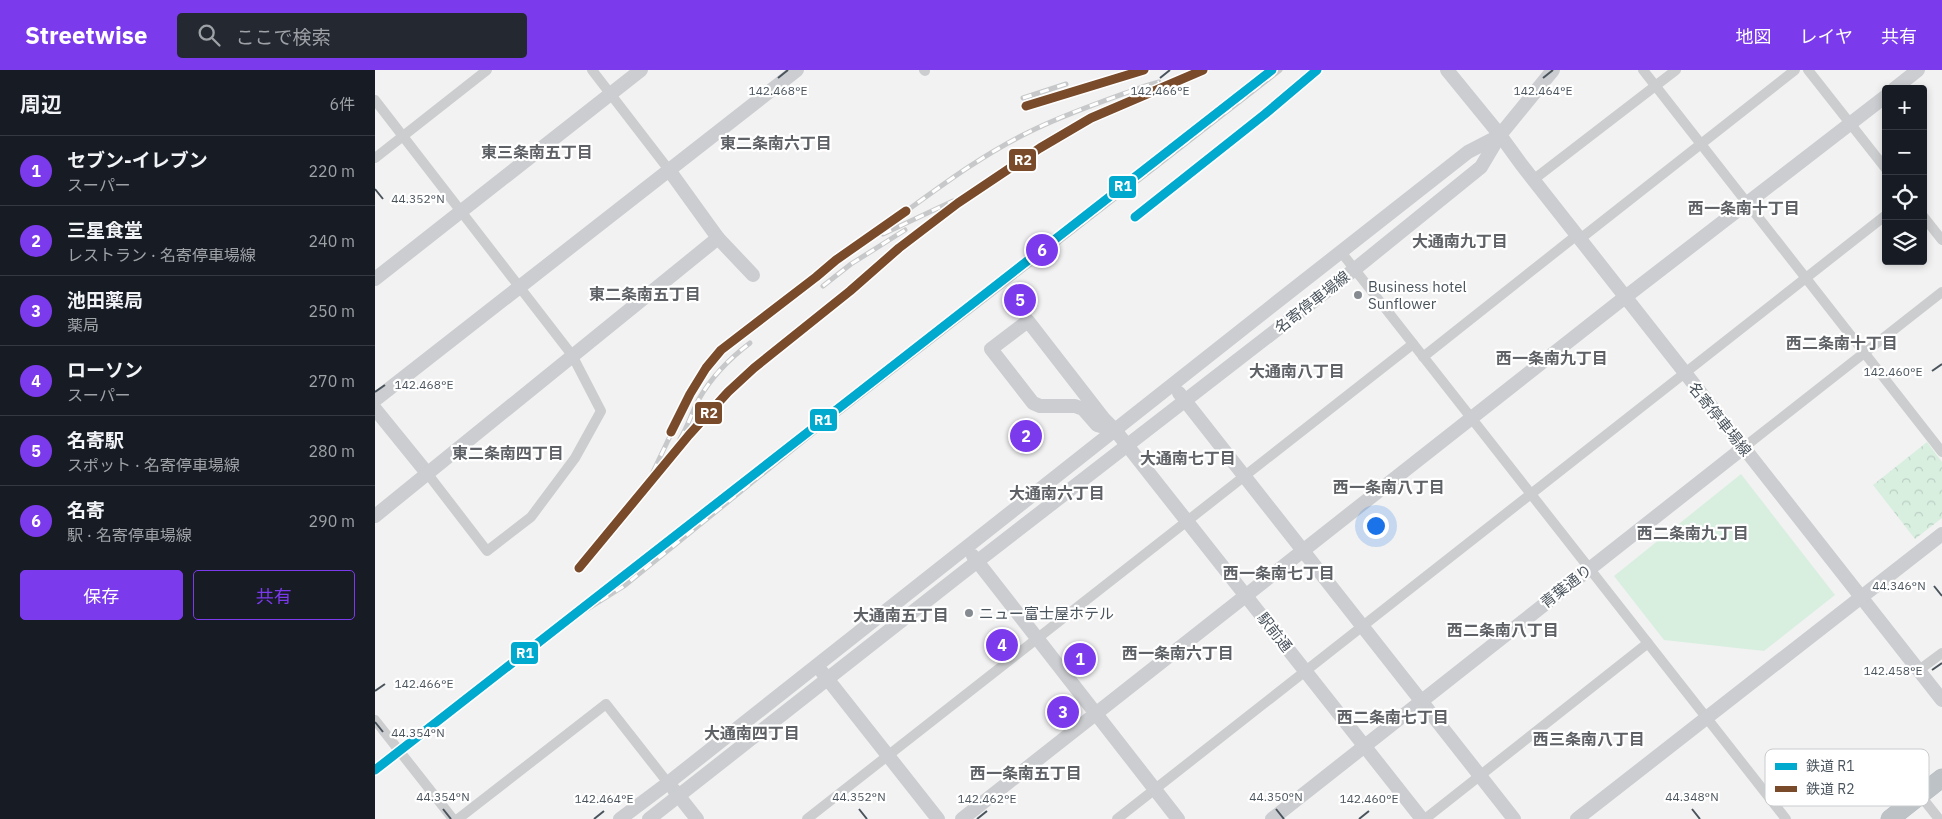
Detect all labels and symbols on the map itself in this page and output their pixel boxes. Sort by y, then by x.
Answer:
text: 142.468°E [748,83,808,98]
text: 142.466°E [1130,83,1190,98]
text: 142.464°E [1513,83,1573,98]
district label: 東二条南六丁目 [720,133,832,153]
district label: 東三条南五丁目 [481,142,593,162]
line badge: R2 [1008,148,1037,172]
text: R2 [1014,151,1032,169]
line badge: R1 [1108,175,1137,199]
text: R1 [1114,177,1133,195]
text: 44.352°N [391,191,445,206]
district label: 西一条南十丁目 [1688,198,1800,218]
pin: 6 [1026,231,1058,269]
district label: 大通南九丁目 [1412,231,1508,251]
street label: 名寄停車場線 [1271,267,1353,337]
place label: Business hotel Sunflower [1368,277,1467,313]
pin: 5 [1004,281,1036,319]
district label: 東二条南五丁目 [589,284,701,304]
marker: Business hotel Sunflower [1352,289,1364,301]
district label: 西二条南十丁目 [1786,333,1898,353]
district label: 西一条南九丁目 [1496,348,1608,368]
district label: 大通南八丁目 [1249,361,1345,381]
text: 142.460°E [1863,364,1923,379]
text: 142.468°E [394,377,454,392]
street label: 名寄停車場線 [1684,378,1756,460]
line badge: R2 [694,401,723,425]
text: R2 [700,404,718,422]
line badge: R1 [809,408,838,432]
text: R1 [814,411,833,429]
pin: 2 [1010,417,1042,455]
district label: 東二条南四丁目 [452,443,564,463]
district label: 大通南七丁目 [1140,448,1236,468]
district label: 西一条南八丁目 [1333,477,1445,497]
district label: 大通南六丁目 [1009,483,1105,503]
your location [1363,513,1389,539]
district label: 西二条南九丁目 [1637,523,1749,543]
street label: 青葉通り [1537,560,1595,612]
district label: 西一条南七丁目 [1223,563,1335,583]
text: 44.346°N [1872,578,1926,593]
place label: ニュー富士屋ホテル [979,604,1114,623]
district label: 大通南五丁目 [853,605,949,625]
marker: ニュー富士屋ホテル [963,607,975,619]
street label: 駅前通 [1254,608,1296,656]
district label: 西二条南八丁目 [1447,620,1559,640]
pin: 4 [986,626,1018,664]
pin: 1 [1064,640,1096,678]
line badge: R1 [510,641,539,665]
district label: 西一条南六丁目 [1122,643,1234,663]
text: R1 [516,644,535,662]
text: 142.458°E [1863,663,1923,678]
text: 142.466°E [394,676,454,691]
pin: 3 [1047,693,1079,731]
district label: 西二条南七丁目 [1337,707,1449,727]
district label: 大通南四丁目 [704,723,800,743]
text: 44.354°N [391,725,445,740]
district label: 西三条南八丁目 [1533,729,1645,749]
legend [1765,749,1929,806]
text: 鉄道 R1 [1806,757,1855,775]
district label: 西一条南五丁目 [970,763,1082,783]
text: 鉄道 R2 [1806,780,1855,798]
text: 44.354°N [416,789,470,804]
text: 44.352°N [832,789,886,804]
text: 44.350°N [1249,789,1303,804]
text: 44.348°N [1665,789,1719,804]
text: 142.464°E [574,791,634,806]
text: 142.462°E [957,791,1017,806]
text: 142.460°E [1339,791,1399,806]

